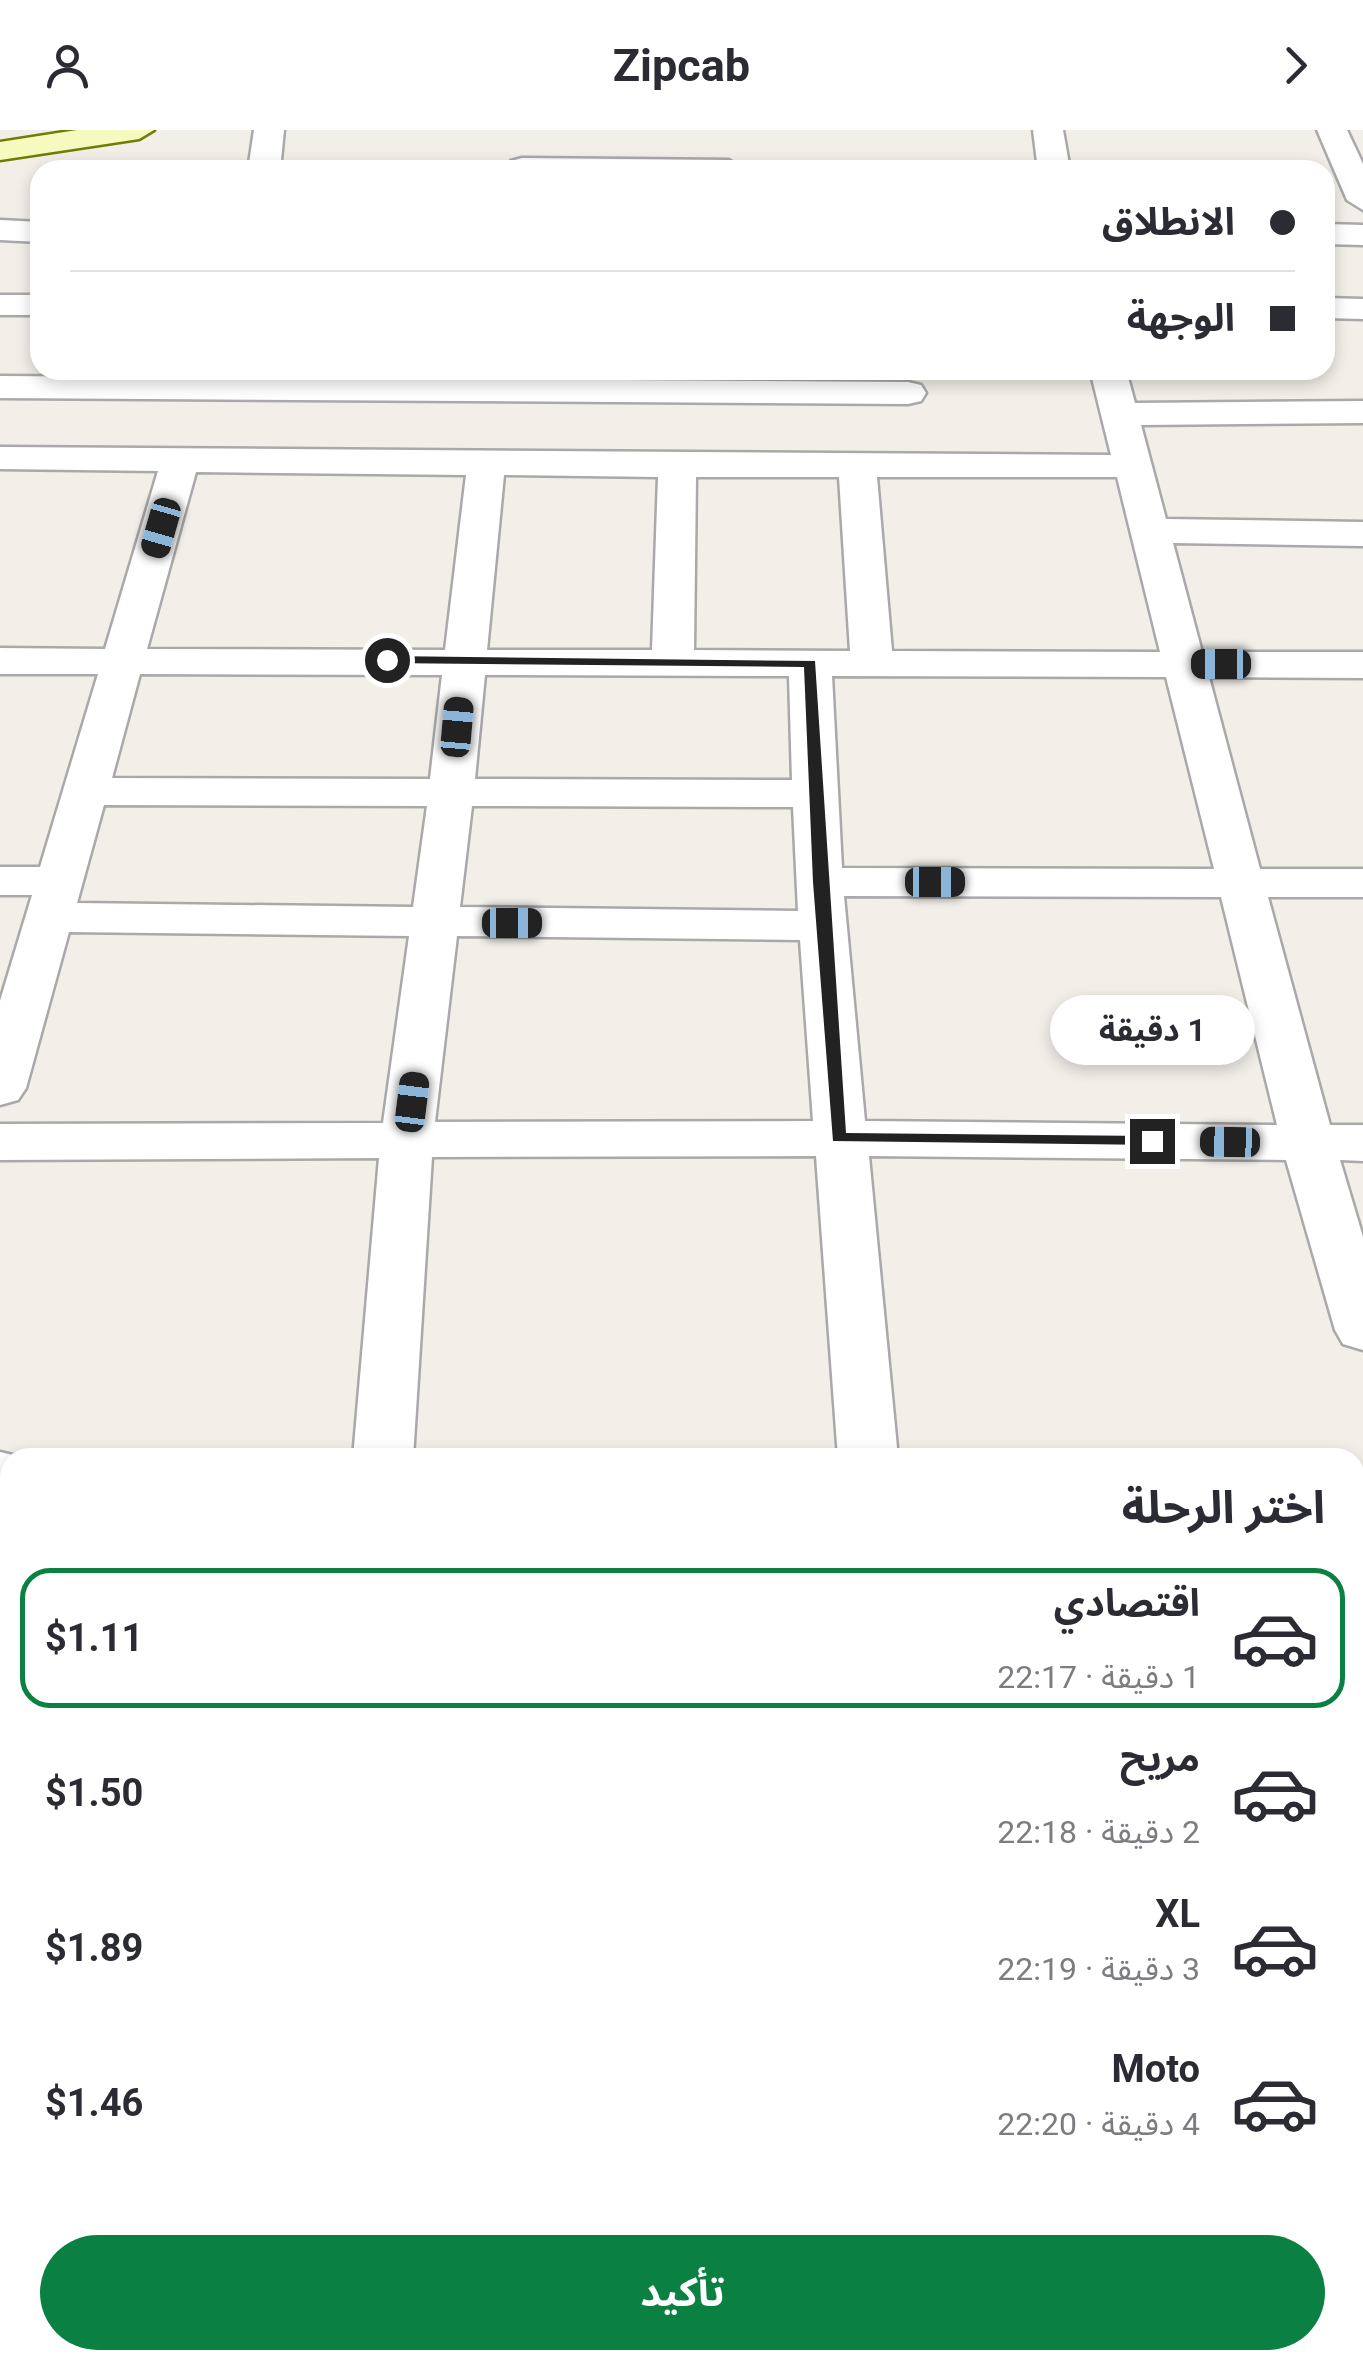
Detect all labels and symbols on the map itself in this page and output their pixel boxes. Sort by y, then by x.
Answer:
car [138,495,184,561]
route start [365,638,410,683]
car [1191,649,1251,679]
car [439,696,475,758]
car [905,867,965,897]
car [482,908,542,938]
callout: 1 دقيقة [1050,996,1254,1066]
car [393,1070,431,1134]
route end [1130,1119,1175,1164]
car [1200,1126,1260,1158]

